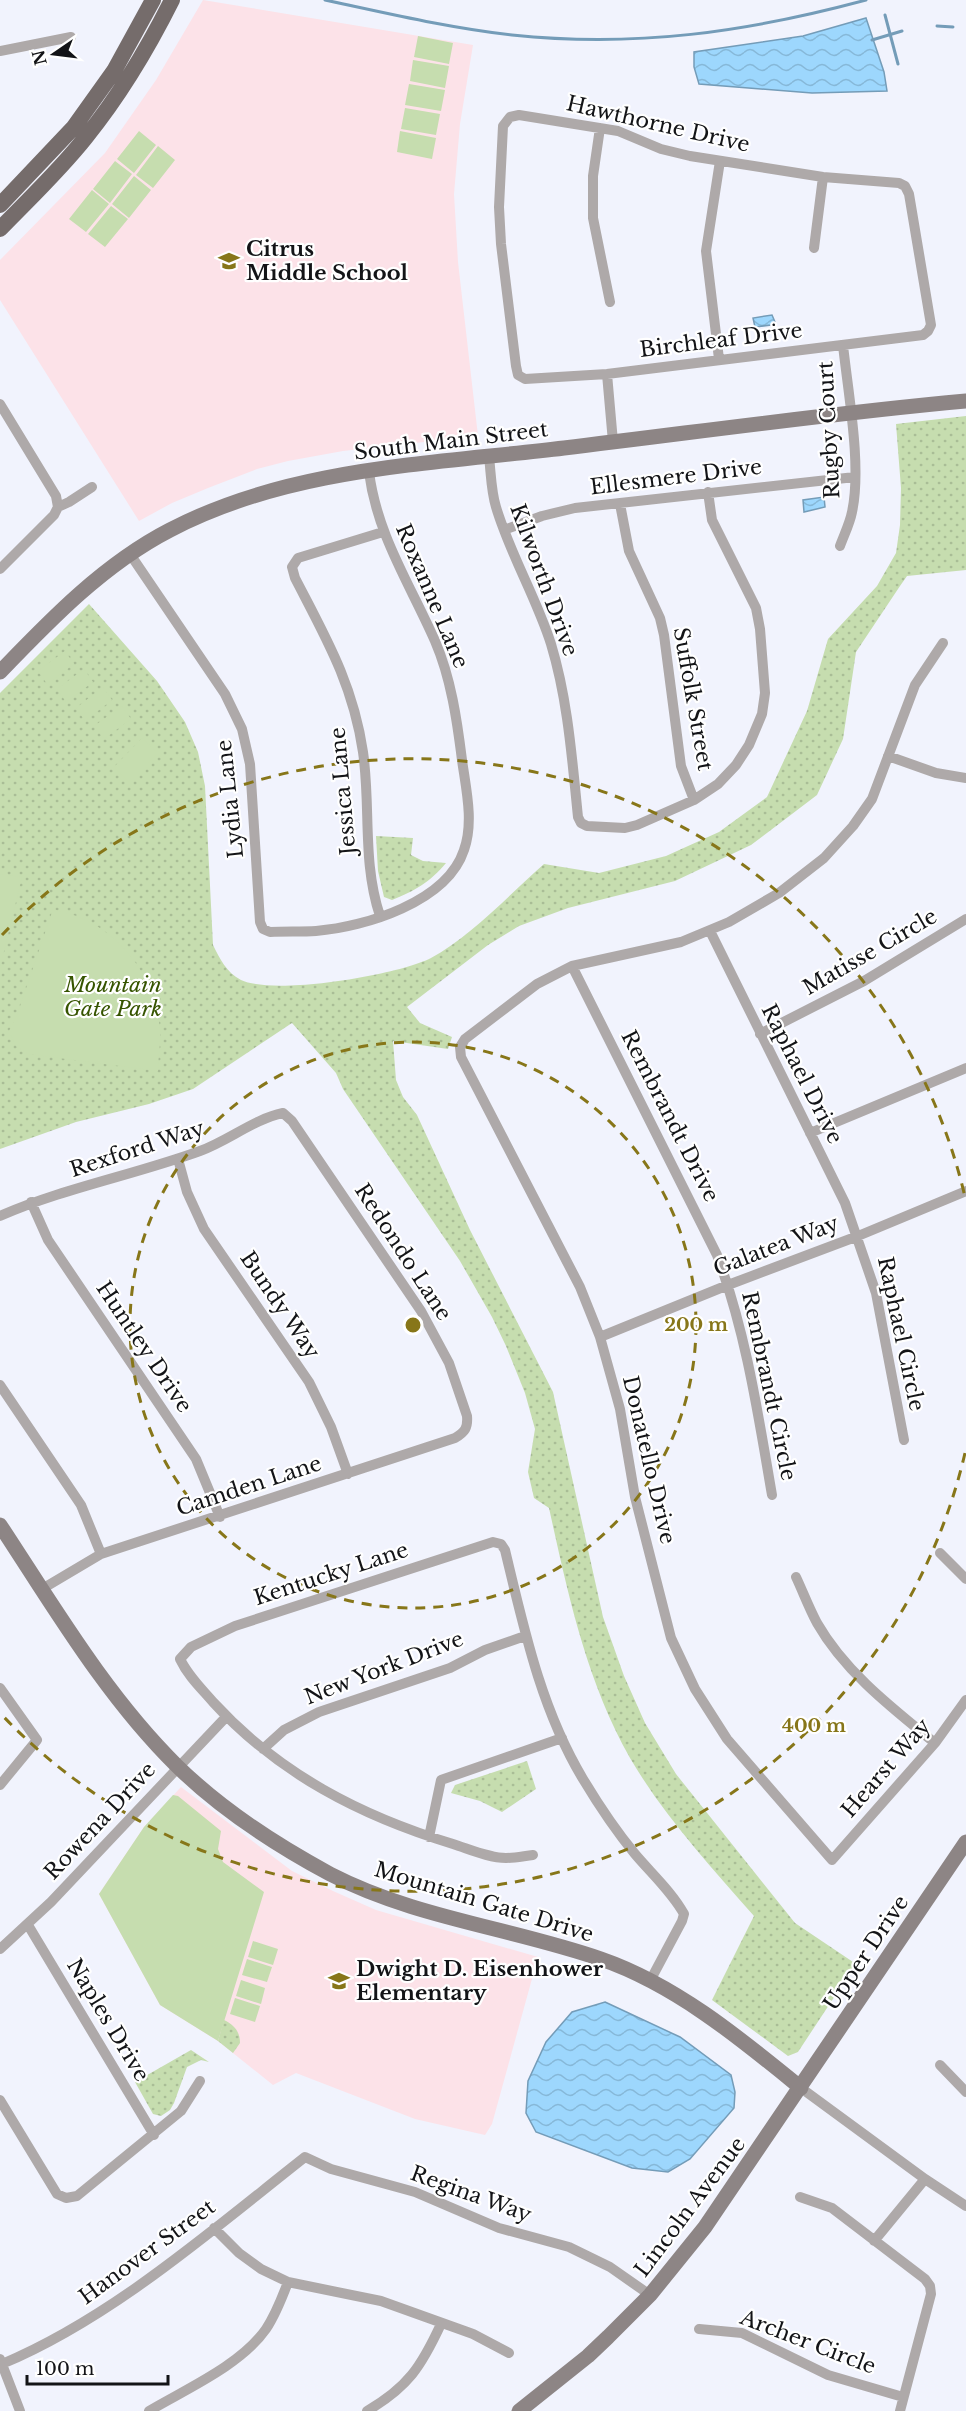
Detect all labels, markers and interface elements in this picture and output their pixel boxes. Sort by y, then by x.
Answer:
north arrow [24,24,84,84]
text: N [28,48,51,67]
street label: Hawthorne Drive [564,90,752,158]
place label: Citrus Middle School [246,236,409,286]
school or university icon: Citrus Middle School [217,249,241,273]
street label: Birchleaf Drive [638,317,804,363]
street label: Rugby Court [812,360,846,500]
street label: South Main Street [353,416,549,466]
street label: Ellesmere Drive [589,454,763,500]
street label: Kilworth Drive [504,500,584,660]
street label: Roxanne Lane [390,520,474,672]
street label: Suffolk Street [668,625,718,773]
street label: Jessica Lane [324,726,362,859]
street label: Lydia Lane [211,739,249,859]
street label: Matisse Circle [798,903,942,1001]
park label: Mountain Gate Park [63,972,162,1022]
street label: Raphael Drive [756,1000,848,1148]
street label: Rembrandt Drive [616,1026,724,1206]
street label: Rexford Way [66,1115,208,1183]
street label: Redondo Lane [349,1179,457,1325]
street label: Galatea Way [710,1210,843,1282]
street label: Bundy Way [235,1246,326,1364]
street label: Raphael Circle [872,1254,930,1414]
street label: Huntley Drive [90,1276,198,1418]
street label: Rembrandt Circle [736,1289,802,1483]
text: 200 m [664,1314,728,1336]
centre of rings [403,1315,423,1335]
street label: Donatello Drive [617,1373,681,1547]
street label: Camden Lane [173,1450,325,1522]
street label: Kentucky Lane [251,1537,411,1611]
street label: New York Drive [301,1626,467,1710]
street label: Hearst Way [836,1713,936,1823]
text: 400 m [782,1715,846,1737]
street label: Rowena Drive [39,1757,161,1885]
street label: Mountain Gate Drive [371,1856,597,1948]
street label: Upper Drive [818,1890,914,2016]
street label: Naples Drive [61,1954,155,2086]
place label: Dwight D. Eisenhower Elementary [356,1956,604,2006]
school or university icon: Dwight D. Eisenhower Elementary [327,1969,351,1993]
street label: Lincoln Avenue [629,2132,751,2282]
street label: Regina Way [407,2160,536,2228]
street label: Hanover Street [74,2194,220,2310]
street label: Archer Circle [736,2304,879,2380]
scale bar [27,2348,168,2386]
text: 100 m [36,2358,94,2380]

